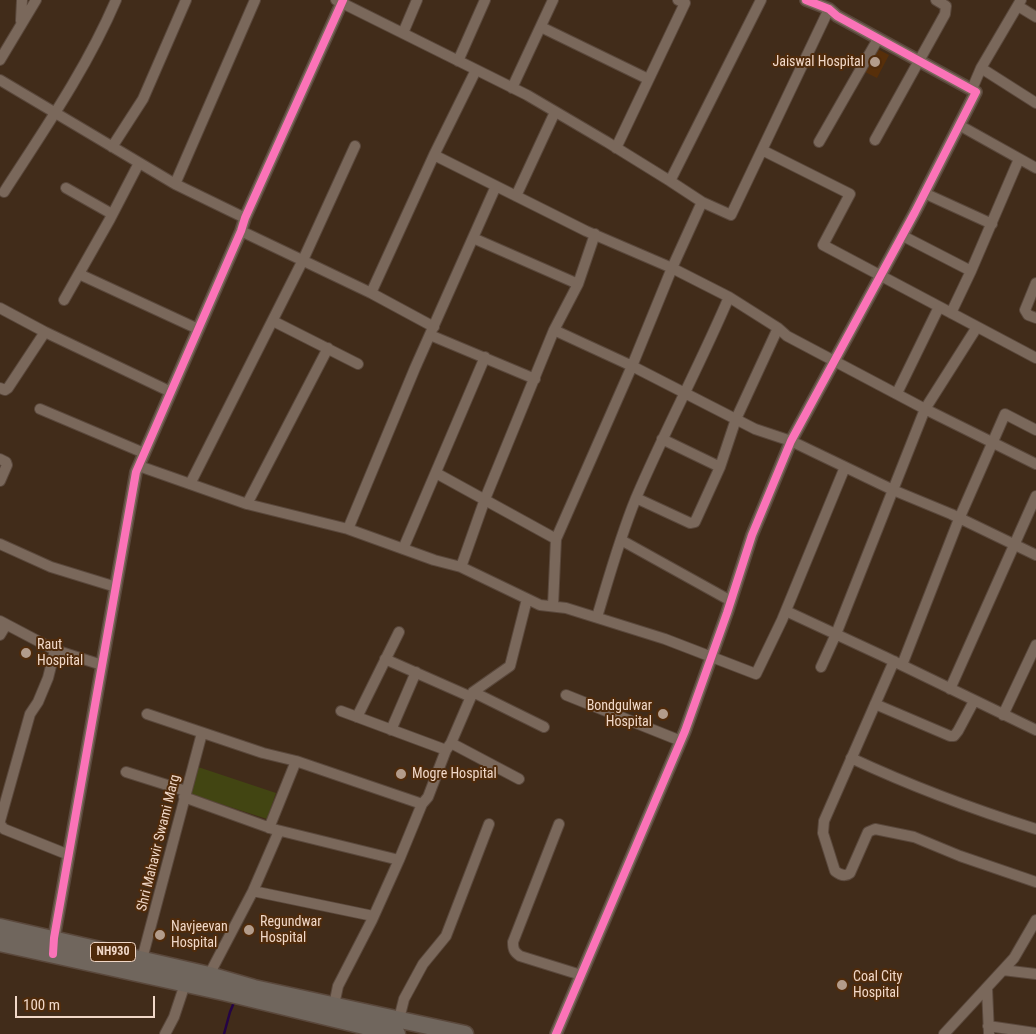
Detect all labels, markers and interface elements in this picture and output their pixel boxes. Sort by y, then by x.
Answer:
place label: Jaiswal Hospital [772,54,864,70]
marker: Jaiswal Hospital [868,55,882,69]
place label: Raut Hospital [37,637,83,670]
marker: Raut Hospital [19,646,33,660]
place label: Bondgulwar Hospital [587,698,652,730]
marker: Bondgulwar Hospital [656,707,670,721]
place label: Mogre Hospital [412,766,497,782]
marker: Mogre Hospital [394,767,408,781]
street label: Shri Mahavir Swami Marg [134,773,184,913]
place label: Regundwar Hospital [260,914,321,946]
place label: Navjeevan Hospital [171,919,228,952]
marker: Regundwar Hospital [242,923,256,937]
marker: Navjeevan Hospital [153,928,167,942]
road number: NH930 [90,942,136,962]
place label: Coal City Hospital [853,969,902,1002]
marker: Coal City Hospital [835,978,849,992]
scale bar [18,986,158,1018]
text: 100 m [23,996,60,1014]

